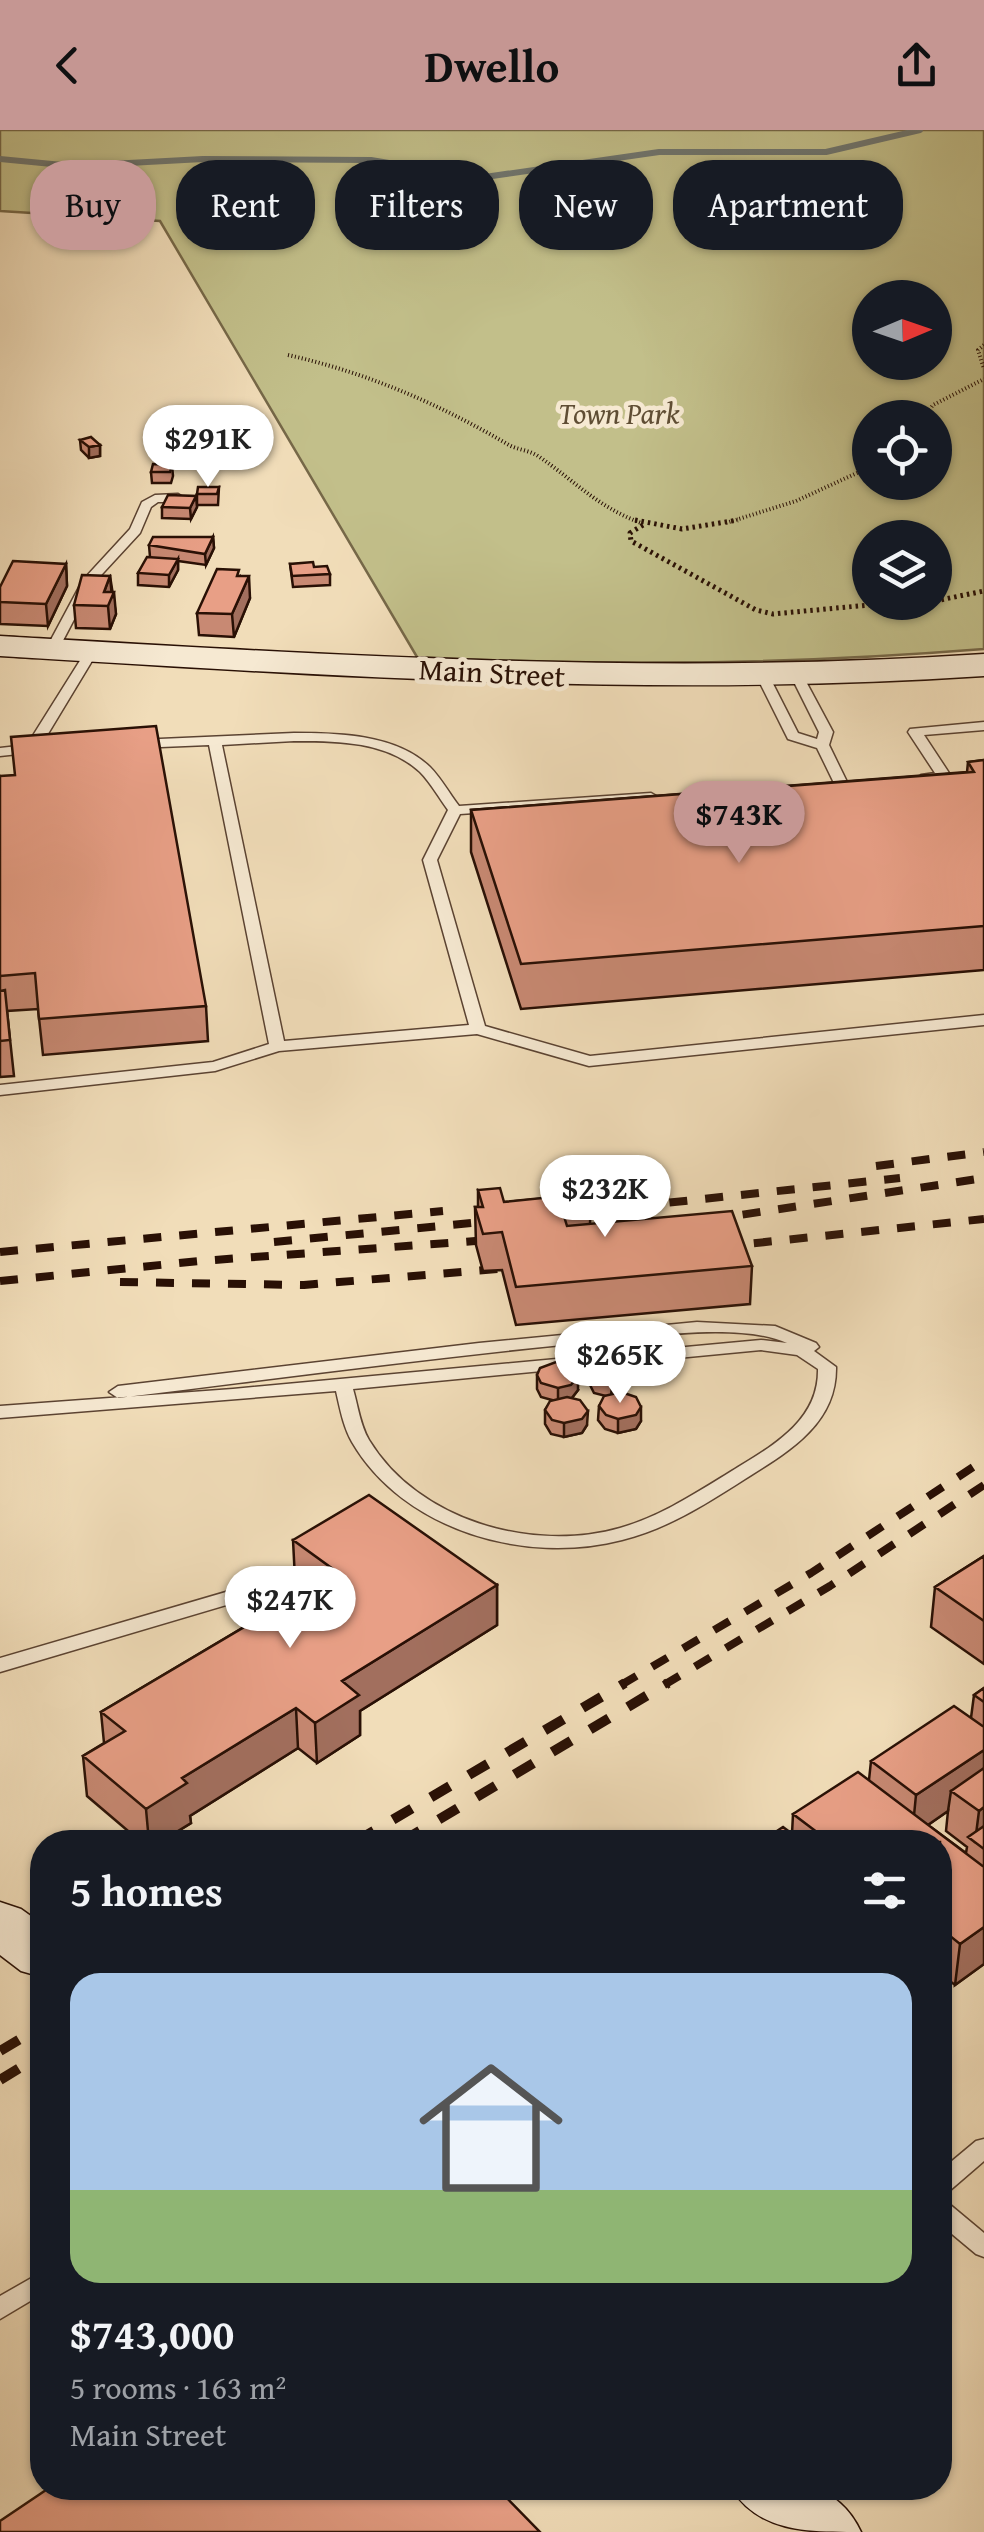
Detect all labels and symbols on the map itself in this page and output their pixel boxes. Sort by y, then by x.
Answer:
north arrow [852,280,952,380]
park label: Town Park [558,391,680,435]
pin: $291K [138,405,278,490]
street label: Main Street [418,646,567,698]
pin: $743K [669,781,809,866]
pin: $232K [535,1155,675,1240]
pin: $265K [550,1321,690,1406]
pin: $247K [220,1566,360,1651]

